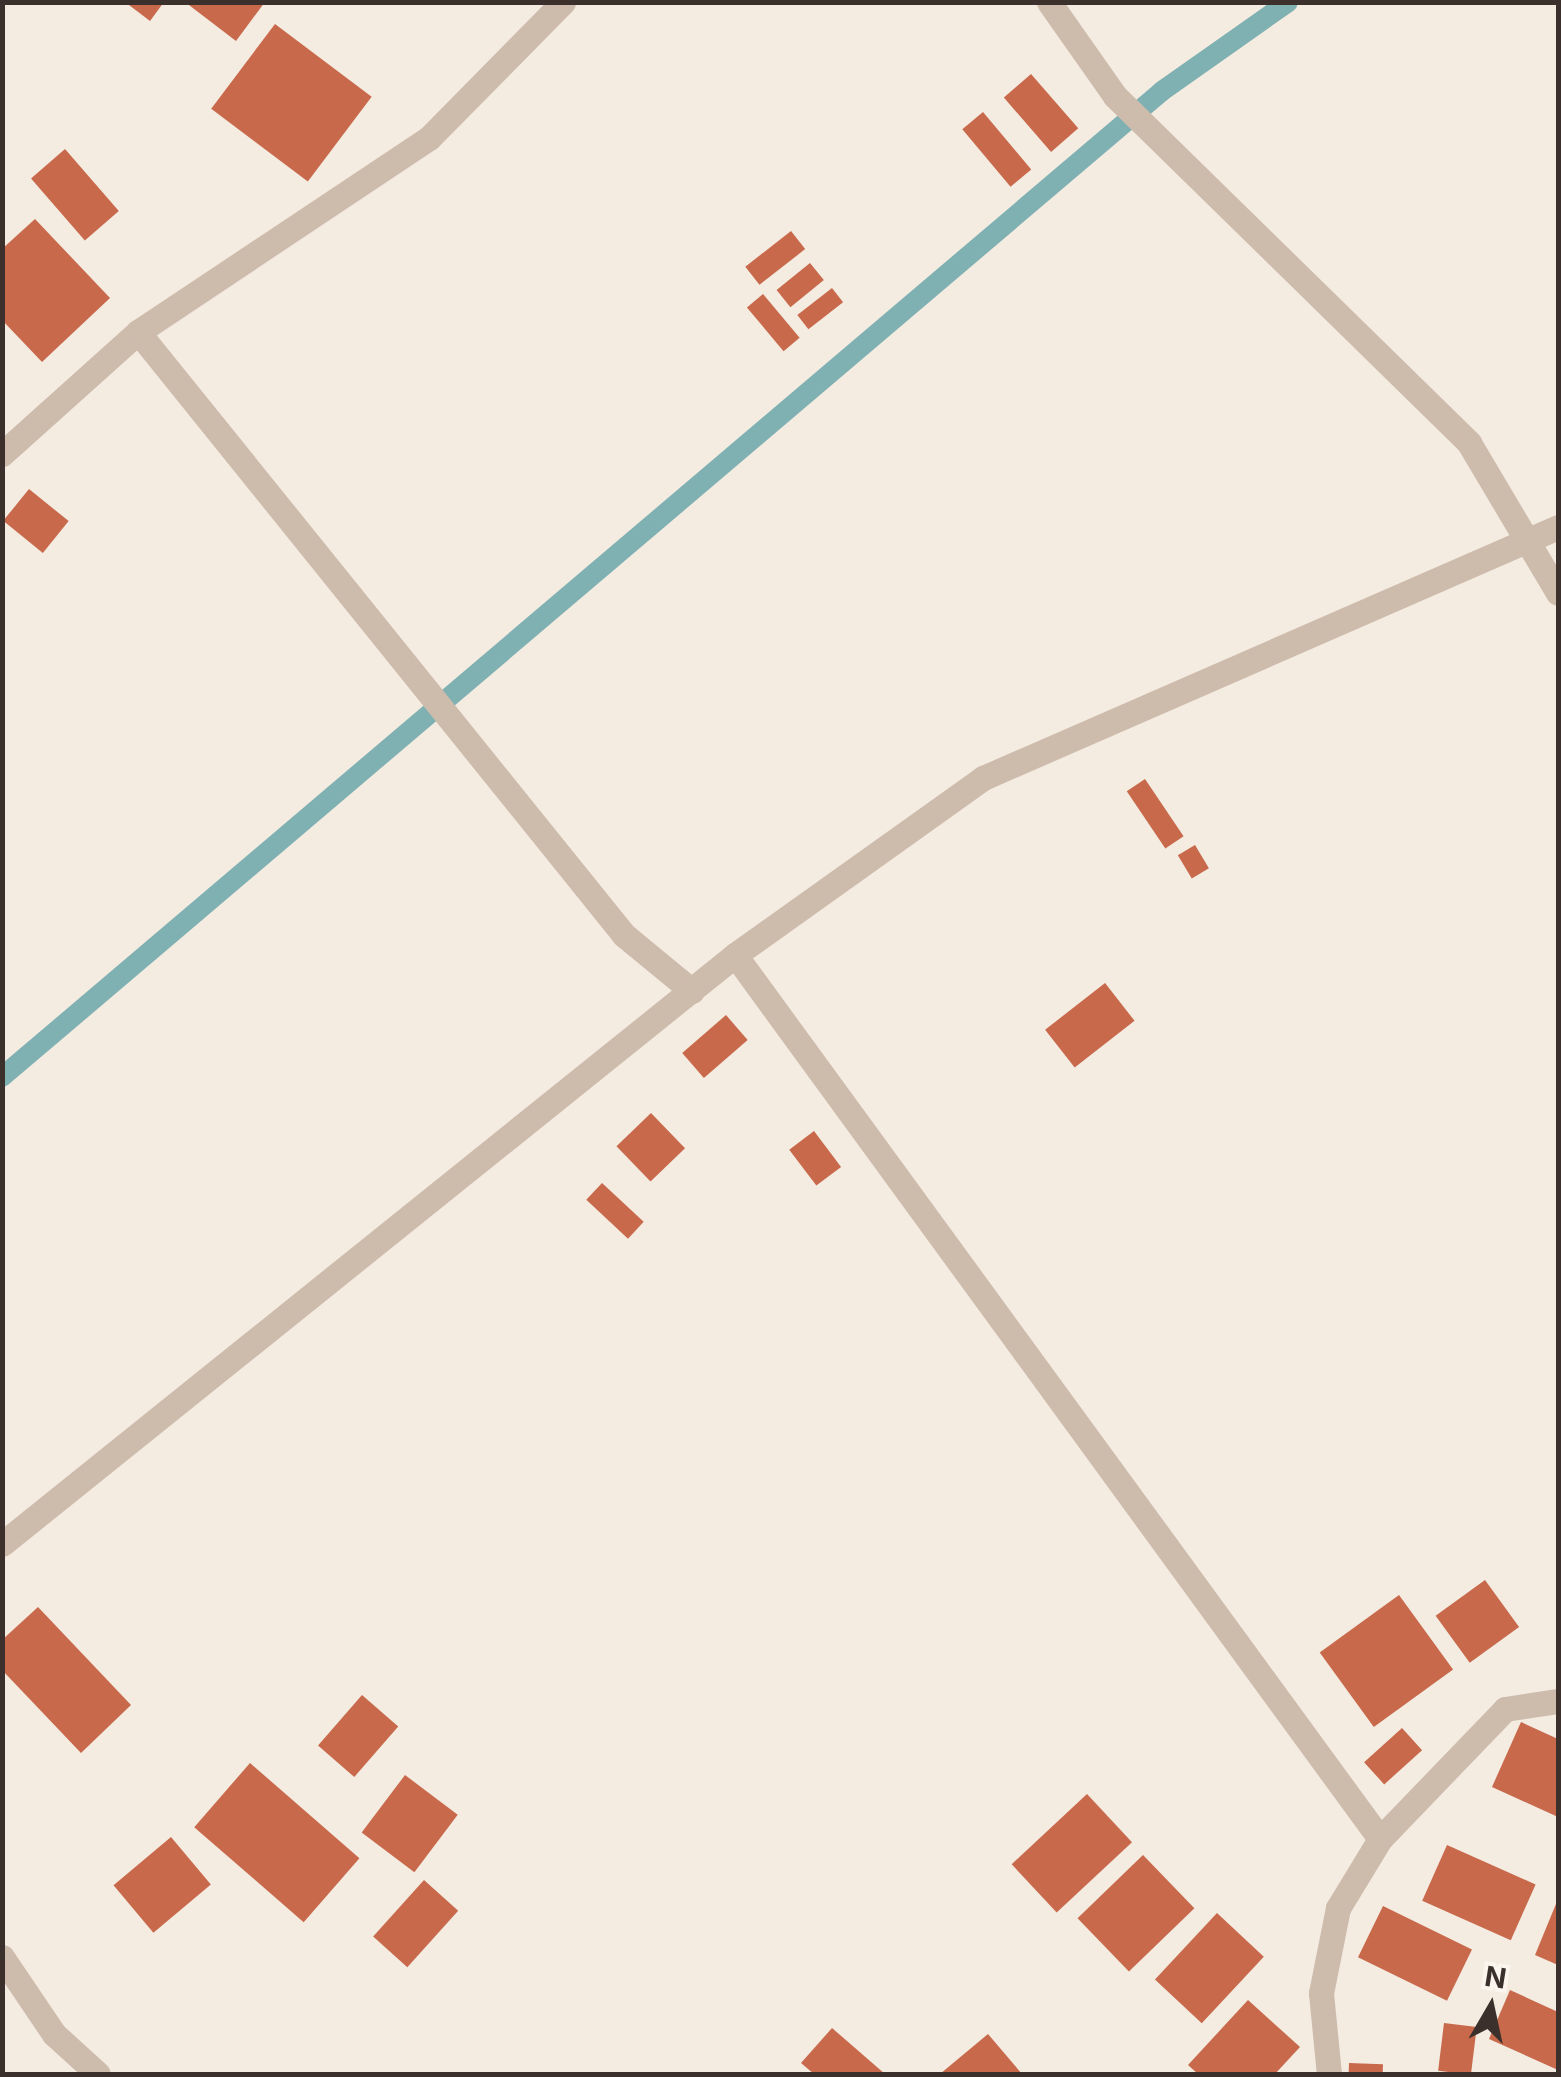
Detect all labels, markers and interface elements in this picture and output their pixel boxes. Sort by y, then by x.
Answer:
north arrow [1441,1957,1541,2057]
text: N [1482,1959,1509,1996]

